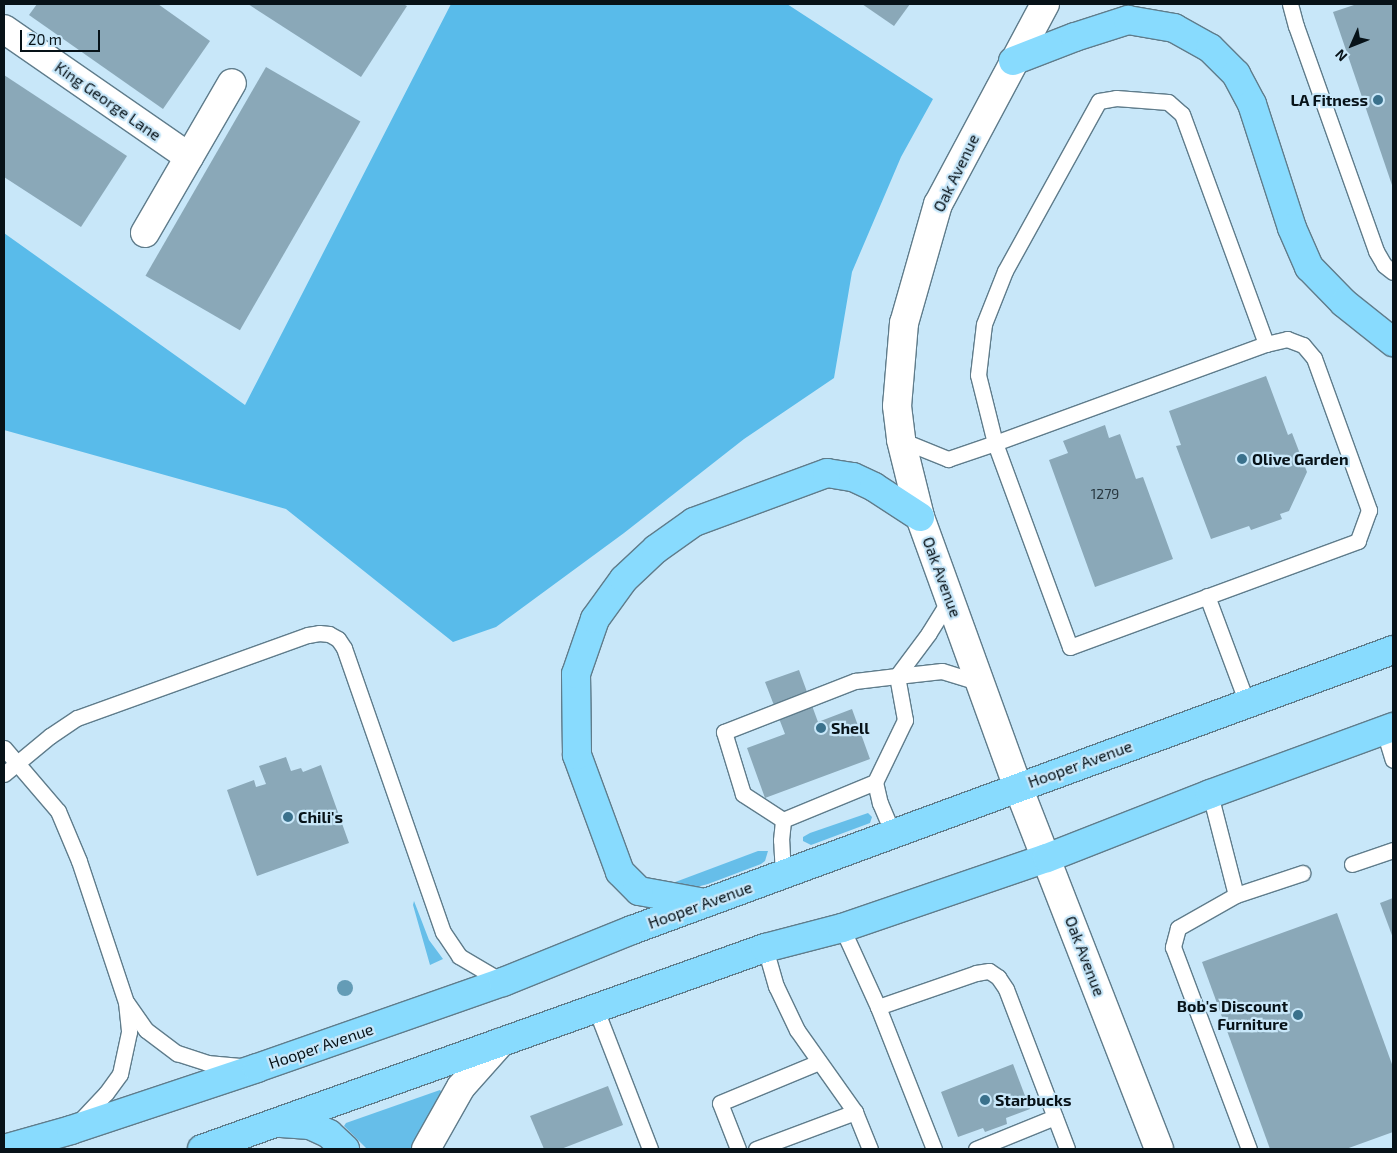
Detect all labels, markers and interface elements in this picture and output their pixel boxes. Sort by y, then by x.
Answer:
scale bar [22,20,102,52]
north arrow [1327,20,1377,70]
text: 20 m [28,30,62,48]
text: N [1331,46,1350,65]
street label: King George Lane [51,57,165,145]
place label: LA Fitness [1290,90,1368,110]
marker: LA Fitness [1372,94,1384,106]
street label: Oak Avenue [929,131,983,215]
place label: Olive Garden [1252,449,1348,469]
marker: Olive Garden [1236,453,1248,465]
house number: 1279 [1091,486,1119,502]
street label: Oak Avenue [918,534,966,620]
place label: Shell [831,718,870,738]
marker: Shell [815,722,827,734]
street label: Hooper Avenue [1025,736,1135,792]
place label: Chili's [298,807,343,827]
marker: Chili's [282,811,294,823]
street label: Hooper Avenue [645,877,755,933]
street label: Oak Avenue [1061,913,1109,999]
place label: Bob's Discount Furniture [1177,996,1288,1034]
marker: Bob's Discount Furniture [1292,1009,1304,1021]
street label: Hooper Avenue [266,1019,376,1073]
place label: Starbucks [995,1090,1071,1110]
marker: Starbucks [979,1094,991,1106]

